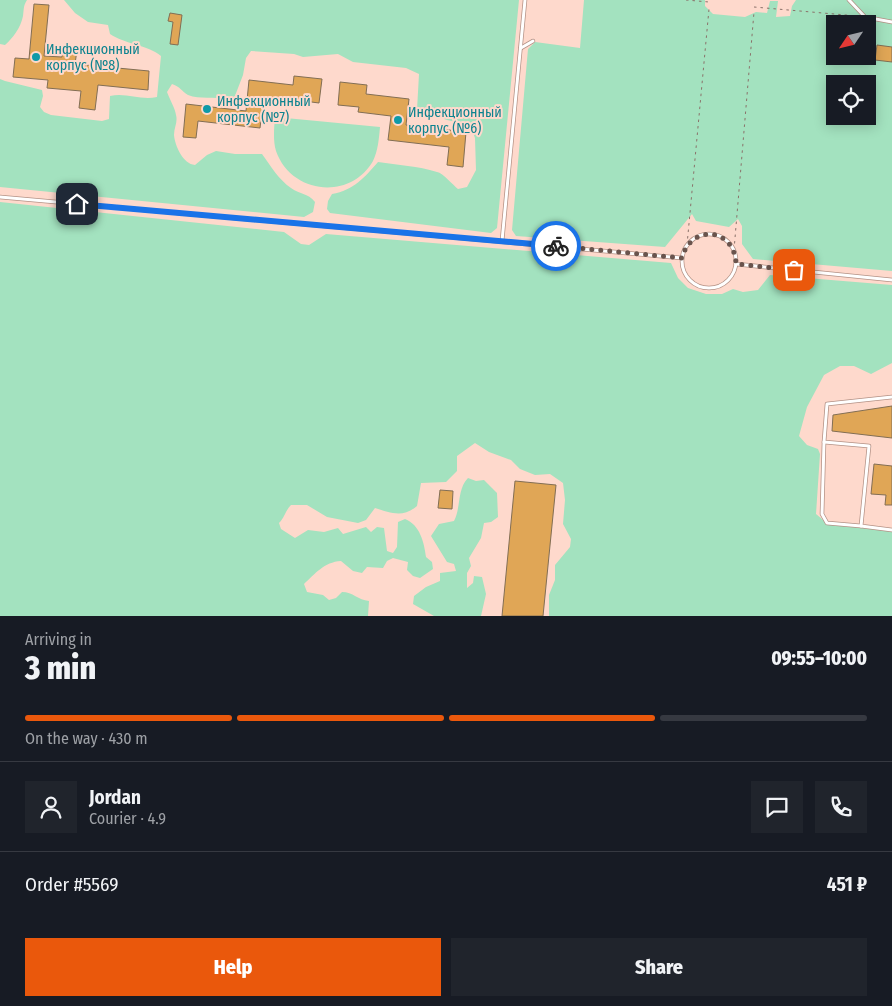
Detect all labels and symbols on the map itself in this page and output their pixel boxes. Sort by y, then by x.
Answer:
north arrow [826,15,876,65]
place label: Инфекционный корпус (№8) [46,41,140,74]
marker: Инфекционный корпус (№8) [30,51,42,63]
place label: Инфекционный корпус (№7) [217,93,311,126]
marker: Инфекционный корпус (№7) [201,103,213,115]
place label: Инфекционный корпус (№6) [408,104,502,137]
marker: Инфекционный корпус (№6) [392,114,404,126]
pin [56,183,98,225]
courier [531,221,581,271]
pin [773,249,815,291]

